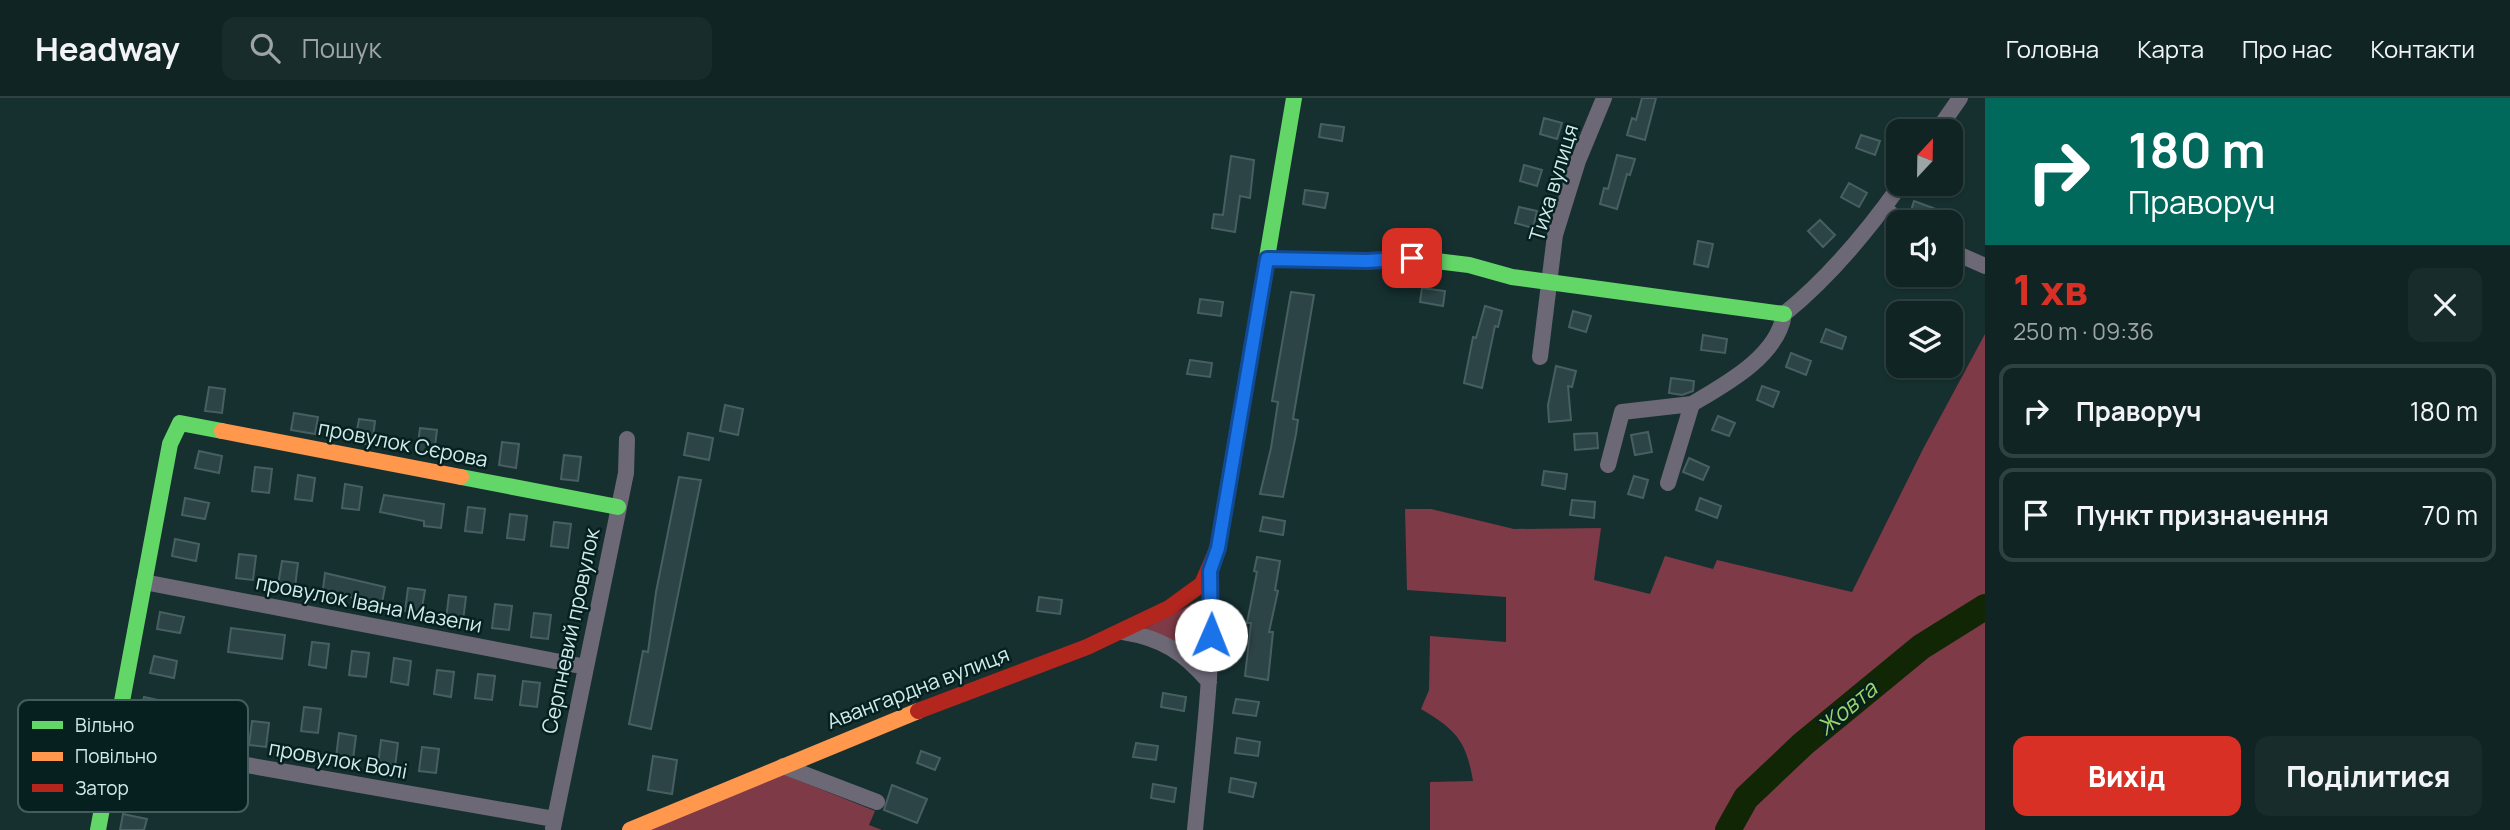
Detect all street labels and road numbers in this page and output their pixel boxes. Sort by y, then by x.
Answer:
street label: Тиха вулиця [1522,121,1584,245]
street label: провулок Сєрова [316,413,490,473]
street label: Серпневий провулок [535,525,606,736]
street label: провулок Івана Мазепи [254,567,485,639]
street label: Авангардна вулиця [822,639,1013,735]
street label: провулок Волі [267,733,410,785]

